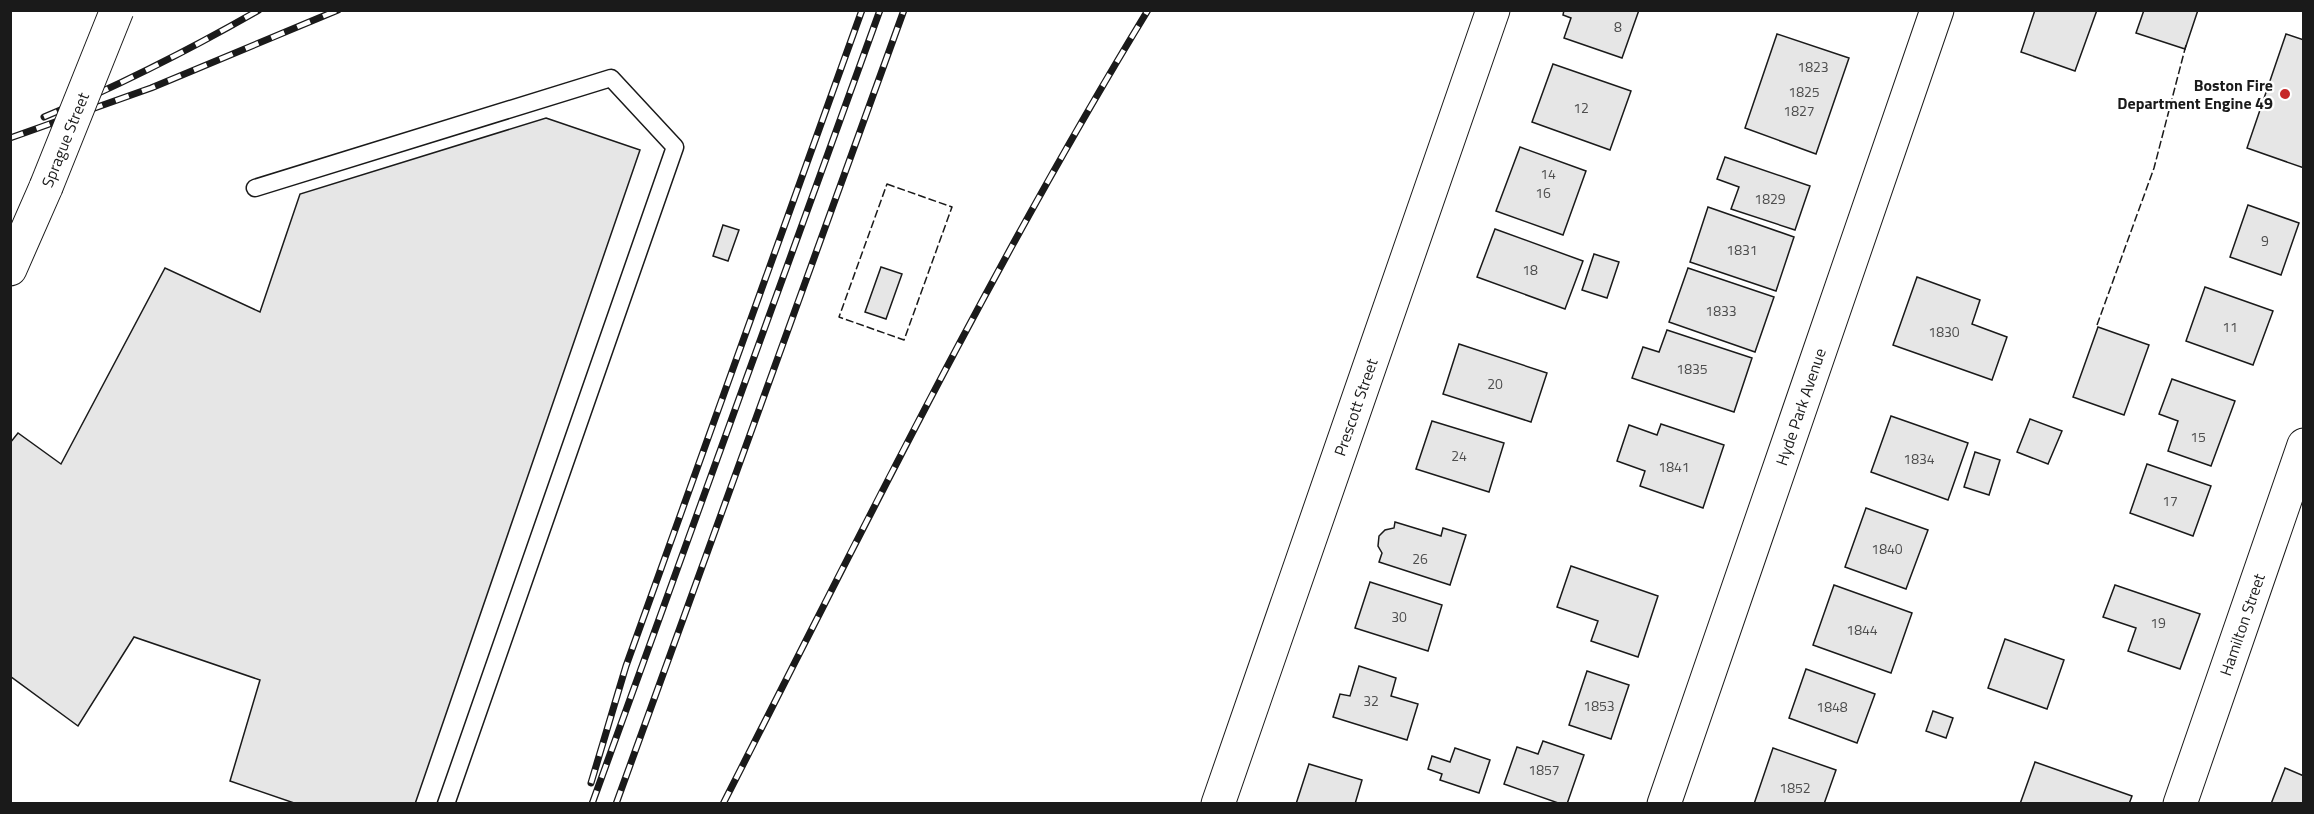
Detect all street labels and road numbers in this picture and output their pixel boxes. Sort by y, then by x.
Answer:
street label: Sprague Street [35,88,95,191]
street label: Hyde Park Avenue [1769,345,1832,469]
street label: Prescott Street [1327,355,1384,459]
street label: Hamilton Street [2213,570,2271,679]

